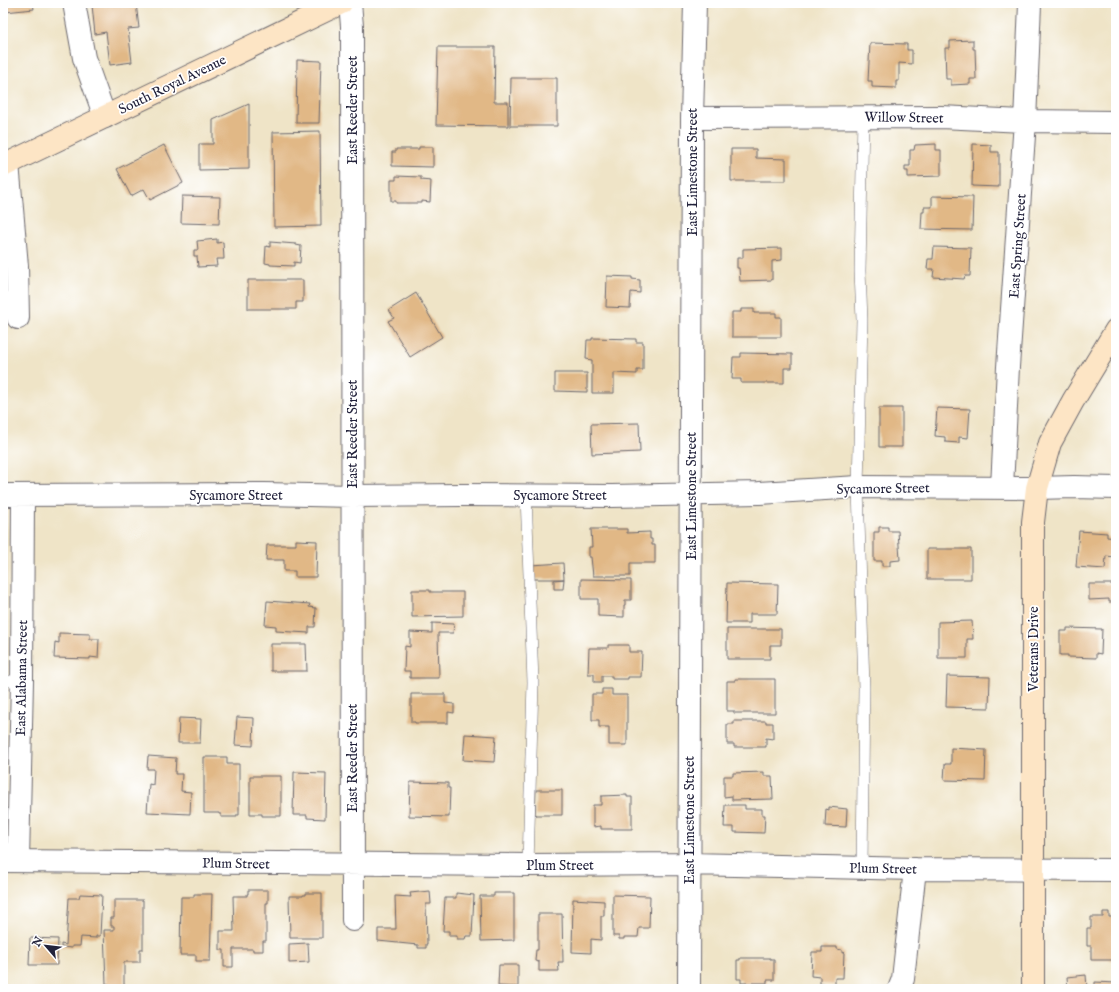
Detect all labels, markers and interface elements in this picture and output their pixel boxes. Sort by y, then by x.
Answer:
street label: South Royal Avenue [116,51,230,119]
street label: East Reeder Street [344,55,362,164]
street label: East Limestone Street [684,108,702,236]
street label: Willow Street [864,108,944,128]
street label: East Spring Street [1005,193,1031,299]
street label: East Reeder Street [344,379,362,488]
street label: East Limestone Street [683,432,701,560]
street label: Sycamore Street [836,479,930,499]
street label: Sycamore Street [189,487,283,505]
street label: Sycamore Street [513,487,607,505]
street label: Veterans Drive [1025,606,1043,693]
street label: East Alabama Street [12,620,32,736]
street label: East Reeder Street [344,703,362,812]
street label: East Limestone Street [681,756,699,884]
street label: Plum Street [202,854,270,874]
street label: Plum Street [526,857,594,875]
street label: Plum Street [849,859,917,879]
north arrow [26,926,66,966]
text: N [29,934,47,950]

